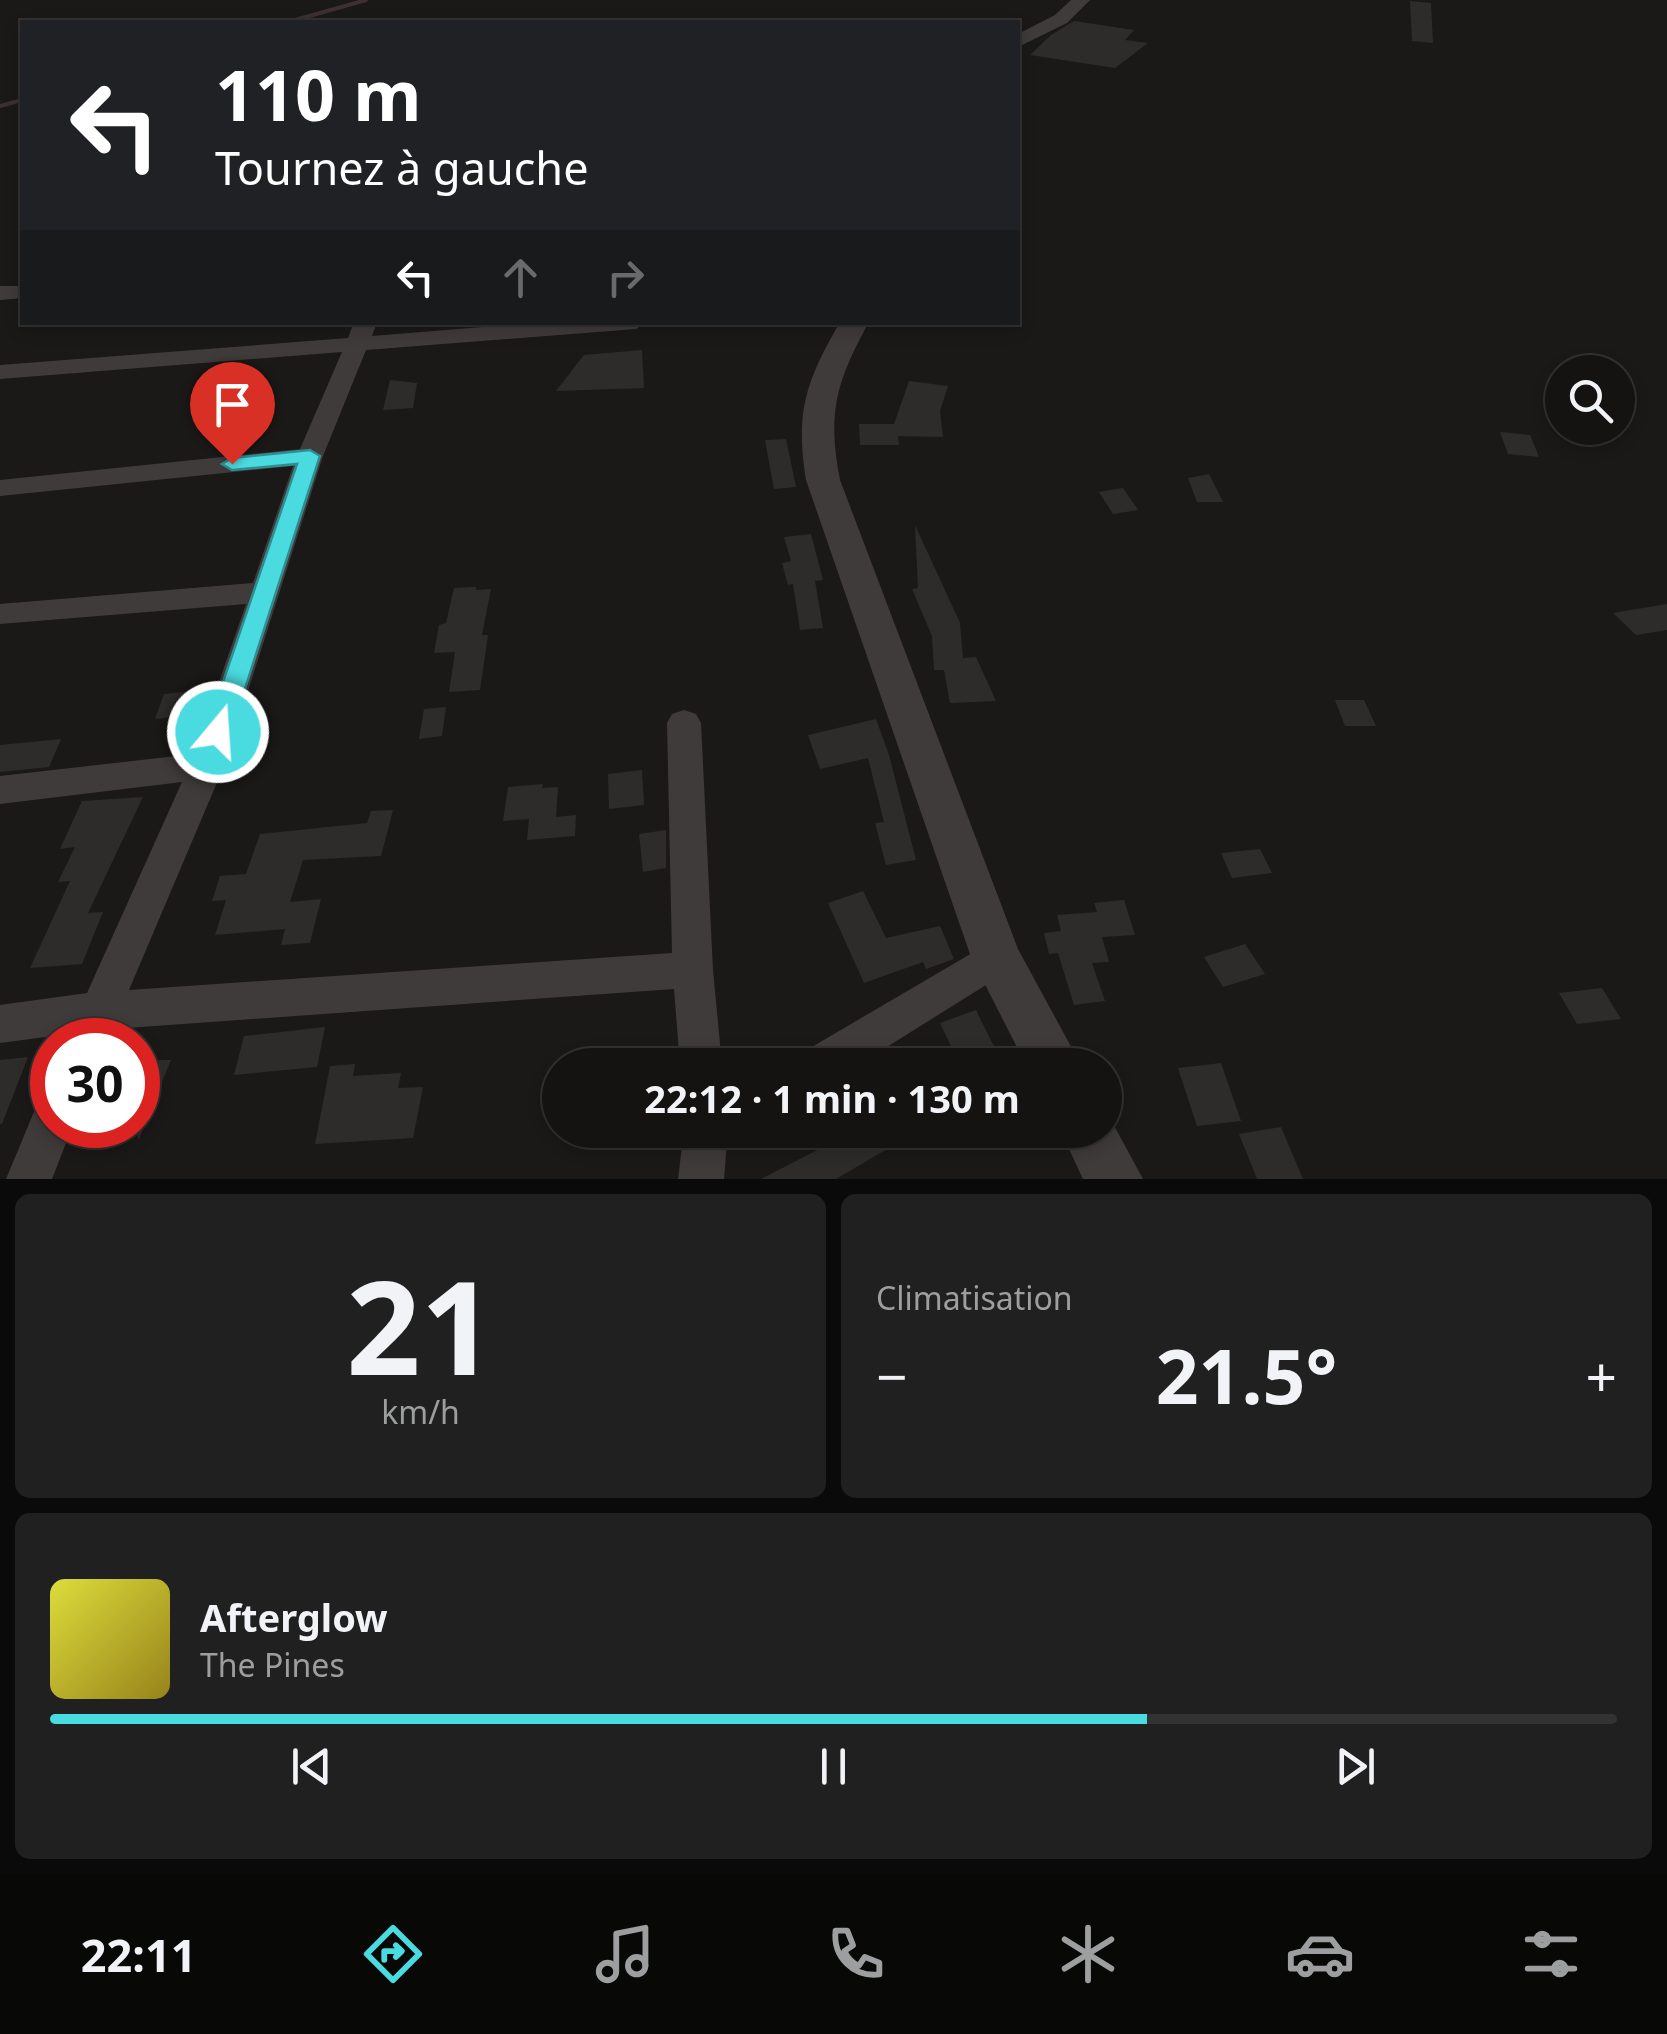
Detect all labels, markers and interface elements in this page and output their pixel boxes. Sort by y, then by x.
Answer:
text: 110 m [215,46,422,142]
icon: left [50,60,180,190]
text: Tournez à gauche [215,137,589,198]
icon: left [388,250,443,305]
icon: ahead [493,250,548,305]
icon: right [598,250,653,305]
map controls [1545,355,1635,445]
button: search [1545,355,1635,445]
pin [190,362,275,465]
icon: arrive [205,377,260,432]
position arrow [166,680,270,784]
speed limit sign: 30 [30,1018,160,1148]
text: 22:12 · 1 min · 130 m [644,1072,1020,1124]
text: 21 [346,1236,495,1413]
text: Climatisation [876,1276,1073,1319]
text: 21.5° [1156,1324,1337,1426]
text: − [876,1338,907,1413]
text: + [1586,1338,1617,1413]
text: km/h [381,1390,460,1433]
text: Afterglow [200,1591,388,1643]
text: The Pines [200,1643,345,1686]
icon: previous [284,1739,339,1794]
icon: pause [806,1739,861,1794]
icon: next [1328,1739,1383,1794]
icon: directions [358,1919,428,1989]
icon: music [590,1919,660,1989]
icon: phone [821,1919,891,1989]
icon: climate [1053,1919,1123,1989]
icon: car [1285,1919,1355,1989]
icon: filters [1516,1919,1586,1989]
text: 22:11 [81,1924,196,1985]

